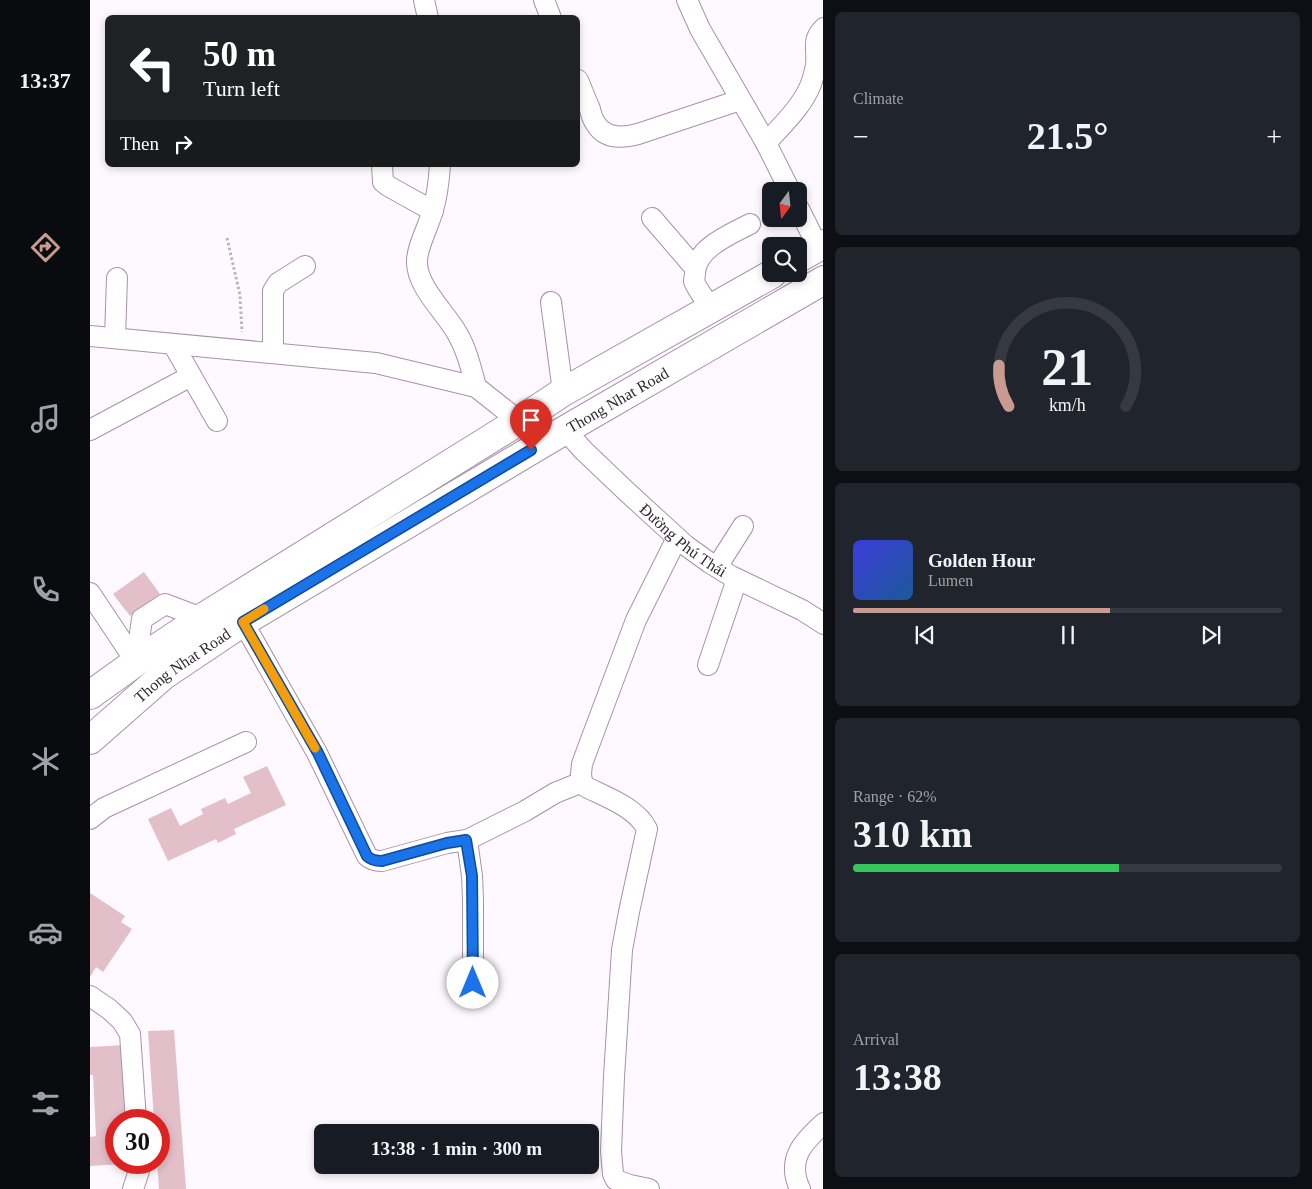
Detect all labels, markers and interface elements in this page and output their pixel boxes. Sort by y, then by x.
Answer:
icon: left [120,35,185,100]
text: 50 m [203,35,276,74]
text: 13:37 [19,68,71,93]
text: Turn left [203,76,280,101]
text: Climate [853,90,904,107]
text: 21.5° [1027,115,1108,157]
text: − [853,121,869,152]
text: + [1266,121,1282,152]
icon: right [169,130,197,158]
text: Then [120,133,159,154]
north arrow [762,182,808,228]
map controls [762,182,807,282]
icon: directions [28,230,63,265]
button: search [762,237,807,282]
text: 21 [1042,339,1094,396]
street label: Thong Nhat Road [563,364,671,436]
text: km/h [1049,395,1086,415]
pin [510,399,552,450]
icon: music [28,401,63,436]
icon: arrive [517,406,545,434]
street label: Đường Phú Thái [637,500,730,580]
text: Golden Hour [928,550,1035,571]
icon: phone [28,572,63,607]
text: Lumen [928,572,973,589]
icon: previous [911,621,939,649]
icon: pause [1054,621,1082,649]
icon: next [1197,621,1225,649]
street label: Thong Nhat Road [131,625,233,706]
icon: climate [28,744,63,779]
text: Range · 62% [853,788,937,805]
text: 310 km [853,813,972,855]
icon: car [28,915,63,950]
position arrow [446,956,498,1008]
text: Arrival [853,1031,899,1048]
text: 13:38 [853,1056,942,1098]
icon: filters [28,1086,63,1121]
speed limit sign: 30 [105,1109,170,1174]
text: 13:38 · 1 min · 300 m [371,1138,542,1159]

